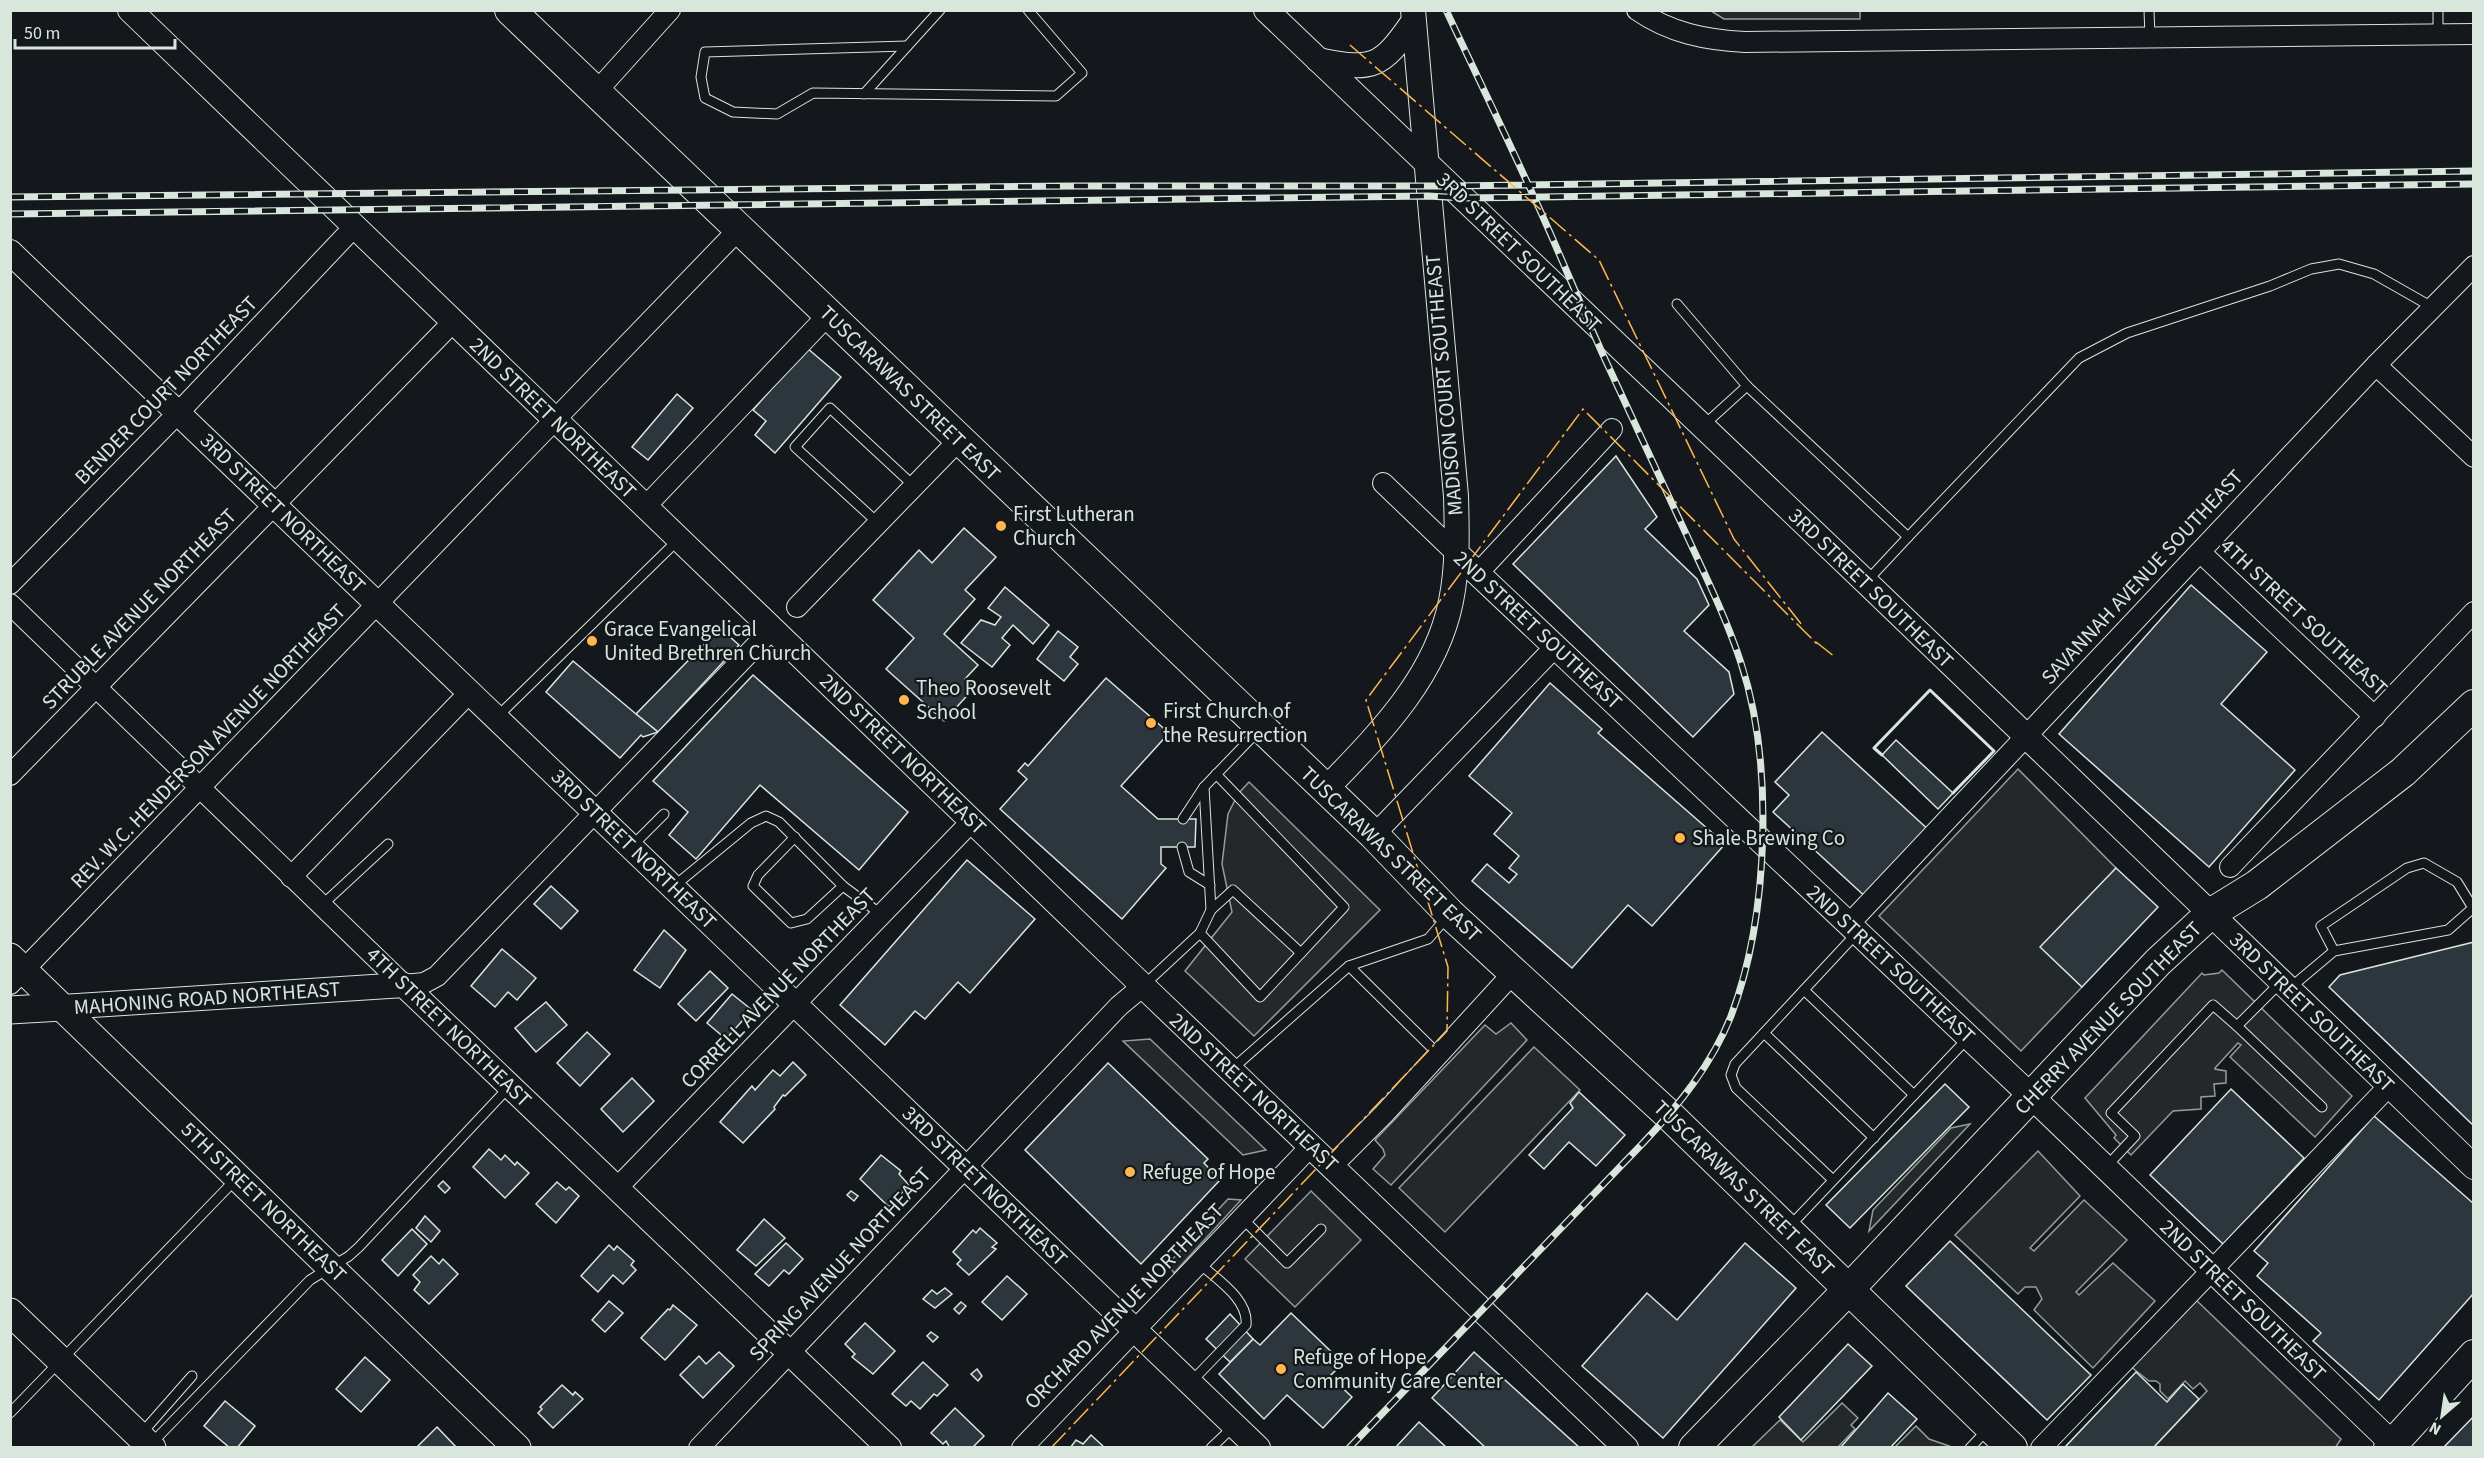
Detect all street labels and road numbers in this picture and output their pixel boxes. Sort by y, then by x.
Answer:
street label: 3RD STREET SOUTHEAST [1430,165,1608,339]
street label: MADISON COURT SOUTHEAST [1418,253,1470,517]
street label: BENDER COURT NORTHEAST [68,289,264,491]
street label: TUSCARAWAS STREET EAST [813,298,1007,488]
street label: 2ND STREET NORTHEAST [463,330,643,506]
street label: 3RD STREET NORTHEAST [194,426,372,600]
street label: SAVANNAH AVENUE SOUTHEAST [2034,463,2250,691]
street label: 3RD STREET SOUTHEAST [1782,501,1960,675]
street label: STRUBLE AVENUE NORTHEAST [35,502,243,716]
street label: 4TH STREET SOUTHEAST [2214,531,2394,703]
street label: 2ND STREET SOUTHEAST [1447,544,1629,716]
street label: REV. W.C. HENDERSON AVENUE NORTHEAST [63,597,353,895]
street label: 2ND STREET NORTHEAST [813,666,993,842]
street label: TUSCARAWAS STREET EAST [1294,759,1488,949]
street label: 3RD STREET NORTHEAST [545,762,723,936]
street label: 2ND STREET SOUTHEAST [1800,878,1982,1050]
street label: CORRELL AVENUE NORTHEAST [674,881,882,1095]
street label: CHERRY AVENUE SOUTHEAST [2007,915,2209,1121]
street label: 3RD STREET SOUTHEAST [2223,925,2401,1099]
street label: 4TH STREET NORTHEAST [360,940,538,1114]
street label: MAHONING ROAD NORTHEAST [73,974,341,1022]
street label: 2ND STREET NORTHEAST [1163,1006,1345,1178]
street label: TUSCARAWAS STREET EAST [1647,1093,1841,1283]
street label: 3RD STREET NORTHEAST [896,1099,1074,1273]
street label: 5TH STREET NORTHEAST [175,1115,353,1289]
street label: SPRING AVENUE NORTHEAST [742,1160,938,1368]
street label: ORCHARD AVENUE NORTHEAST [1017,1196,1231,1416]
street label: 2ND STREET SOUTHEAST [2153,1212,2333,1388]

